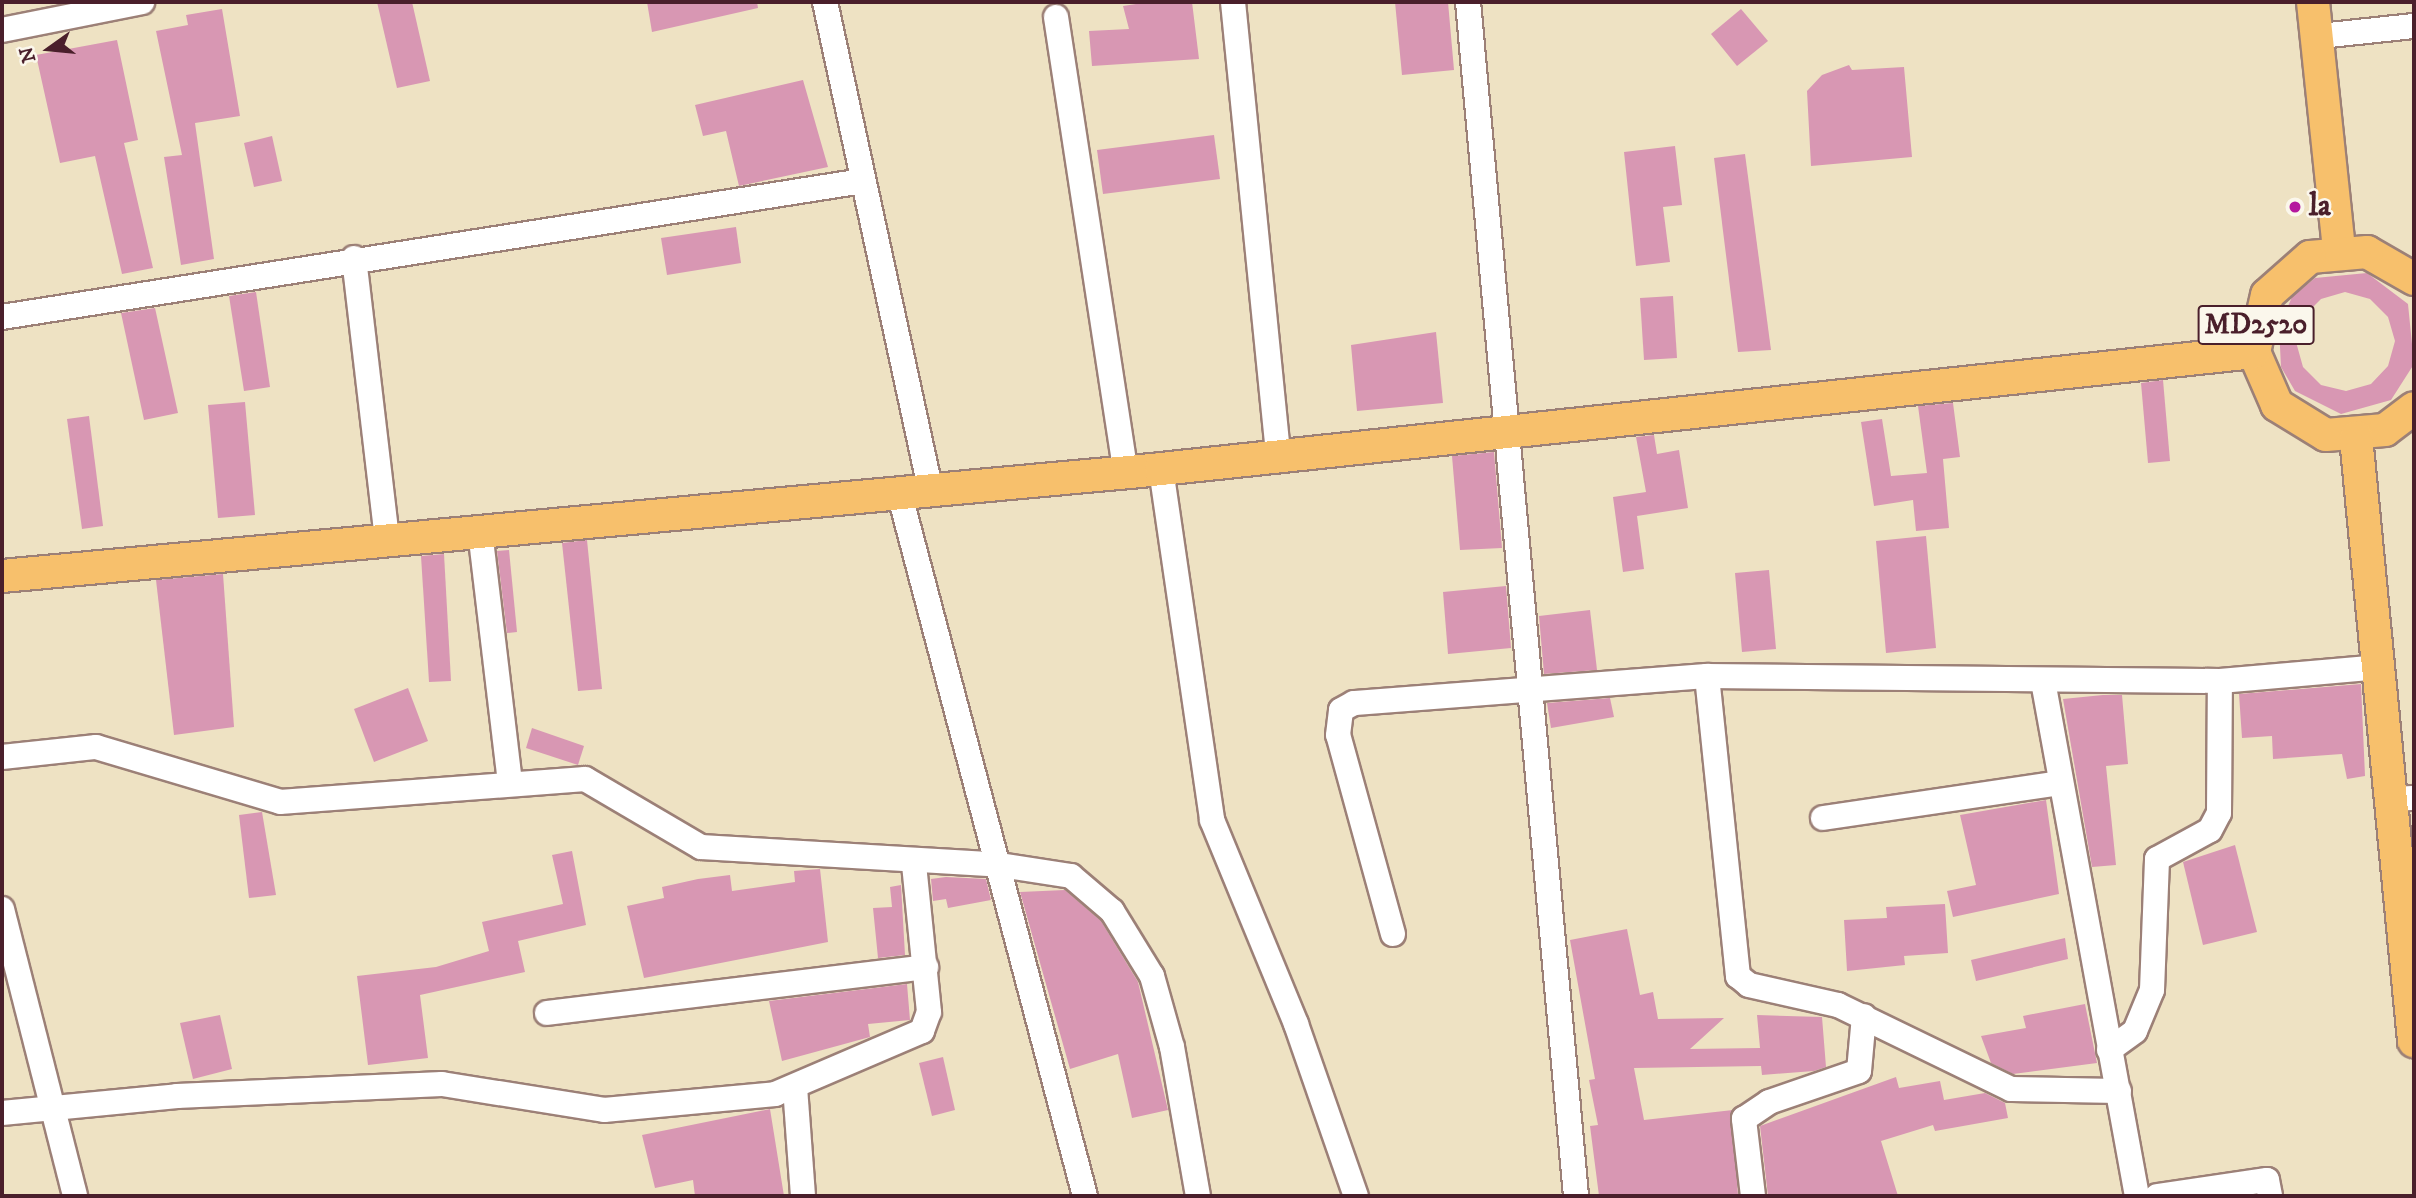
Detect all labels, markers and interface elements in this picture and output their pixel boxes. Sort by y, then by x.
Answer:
north arrow [14,14,84,84]
text: N [15,44,41,65]
place label: la [2309,189,2331,225]
marker: la [2287,199,2303,215]
road number: MD2520 [2196,300,2316,350]

